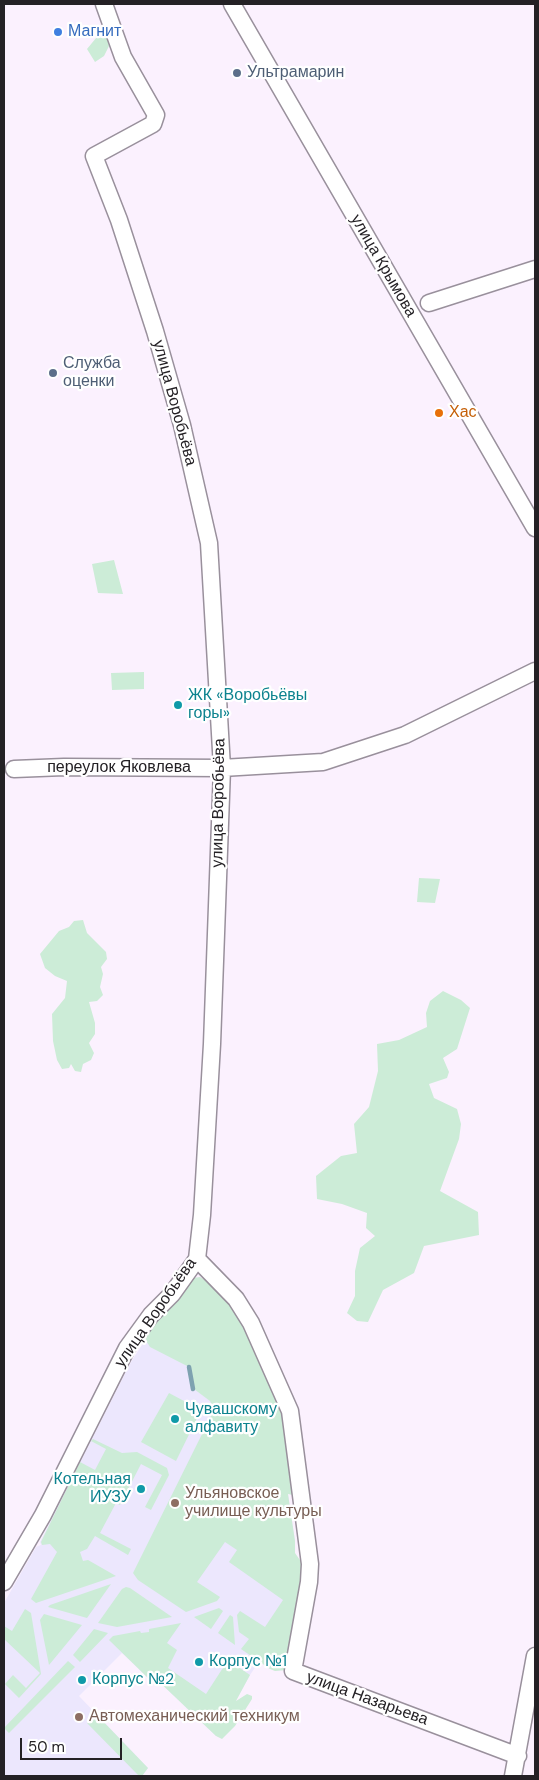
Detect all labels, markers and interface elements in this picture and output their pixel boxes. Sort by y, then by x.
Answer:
place label: Магнит [68,22,121,42]
marker: Магнит [52,26,64,38]
place label: Ультрамарин [247,63,344,83]
marker: Ультрамарин [231,67,243,79]
street label: улица Крымова [346,211,420,321]
street label: улица Воробьёва [148,338,200,468]
place label: Служба оценки [63,354,121,392]
marker: Служба оценки [47,367,59,379]
place label: Хас [449,403,477,423]
marker: Хас [433,407,445,419]
place label: ЖК «Воробьёвы горы» [188,686,307,724]
marker: ЖК «Воробьёвы горы» [172,699,184,711]
street label: улица Воробьёва [208,738,230,868]
street label: переулок Яковлева [47,758,191,778]
street label: улица Воробьёва [111,1255,201,1371]
place label: Чувашскому алфавиту [185,1400,277,1438]
marker: Чувашскому алфавиту [169,1413,181,1425]
place label: Котельная ИУЗУ [54,1470,131,1508]
marker: Котельная ИУЗУ [135,1483,147,1495]
place label: Ульяновское училище культуры [185,1484,322,1522]
marker: Ульяновское училище культуры [169,1497,181,1509]
place label: Корпус №1 [209,1652,287,1672]
marker: Корпус №1 [193,1656,205,1668]
street label: улица Назарьева [304,1668,430,1730]
place label: Корпус №2 [92,1670,174,1690]
marker: Корпус №2 [76,1674,88,1686]
place label: Автомеханический техникум [89,1707,300,1727]
marker: Автомеханический техникум [73,1711,85,1723]
scale bar [22,1728,125,1760]
text: 50 m [28,1737,65,1757]

